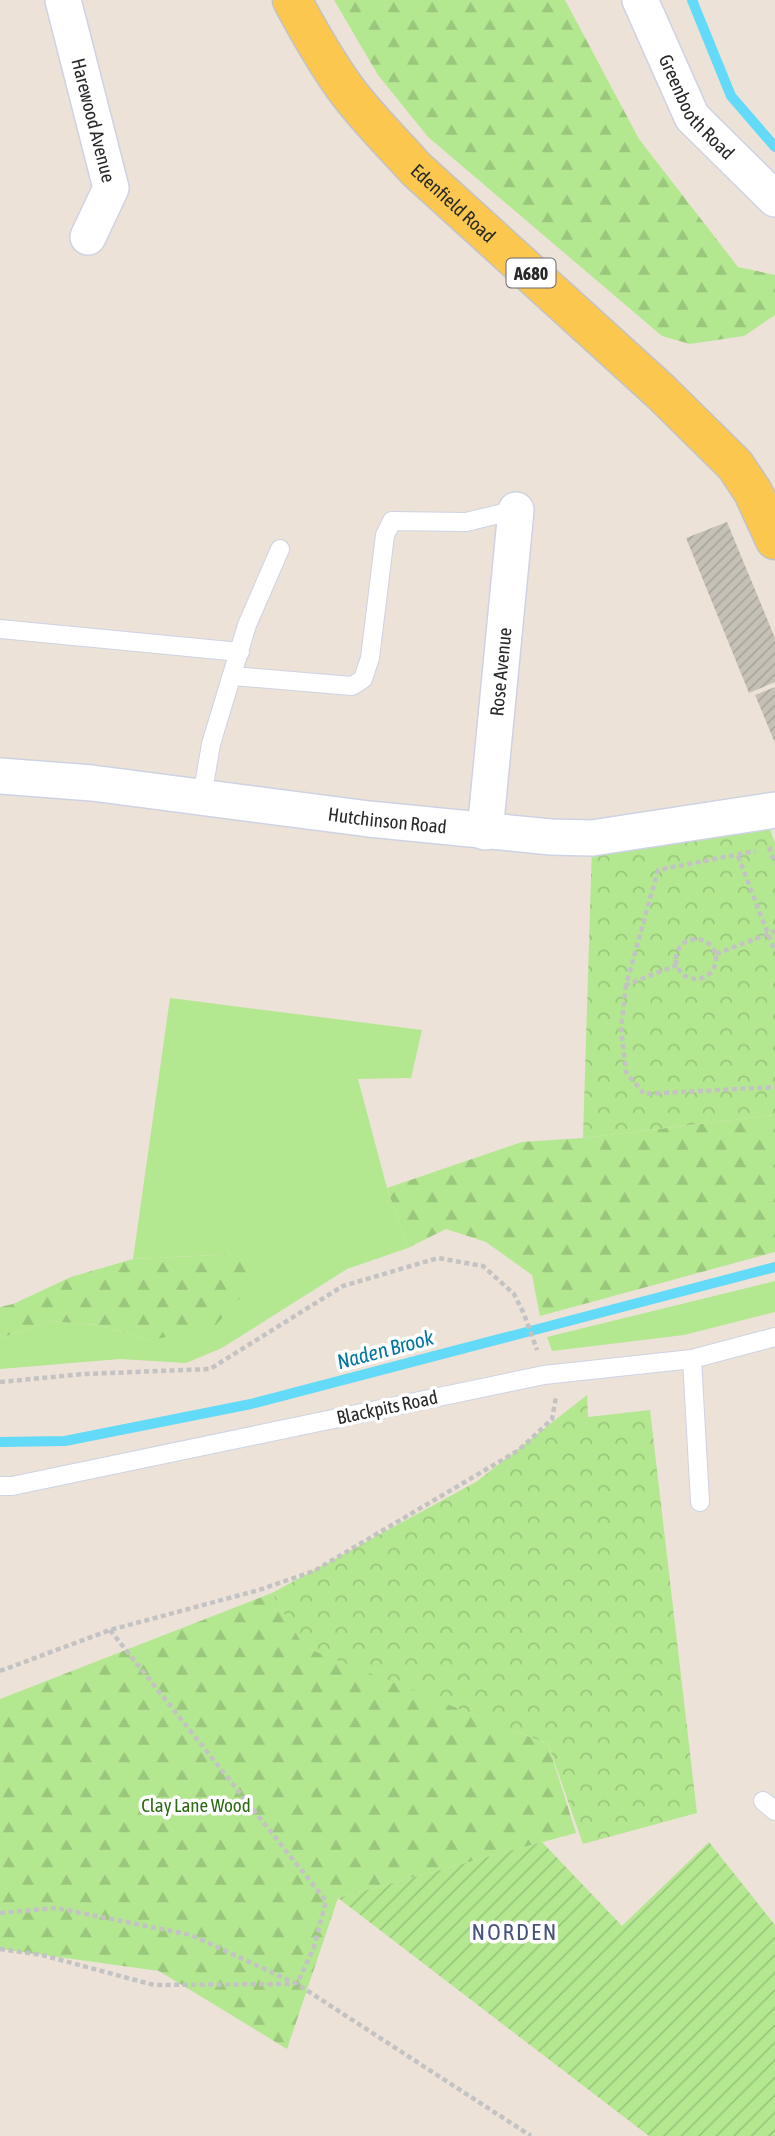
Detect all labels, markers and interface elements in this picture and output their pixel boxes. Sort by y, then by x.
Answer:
street label: Greenbooth Road [655,51,739,164]
street label: Harewood Avenue [67,56,120,185]
street label: Edenfield Road [407,159,500,247]
road number: A680 [506,258,556,288]
street label: Rose Avenue [485,626,516,717]
street label: Hutchinson Road [327,803,448,838]
water label: Naden Brook [334,1324,437,1373]
street label: Blackpits Road [334,1386,440,1428]
park label: Clay Lane Wood [141,1794,251,1816]
district label: NORDEN [472,1919,558,1945]

